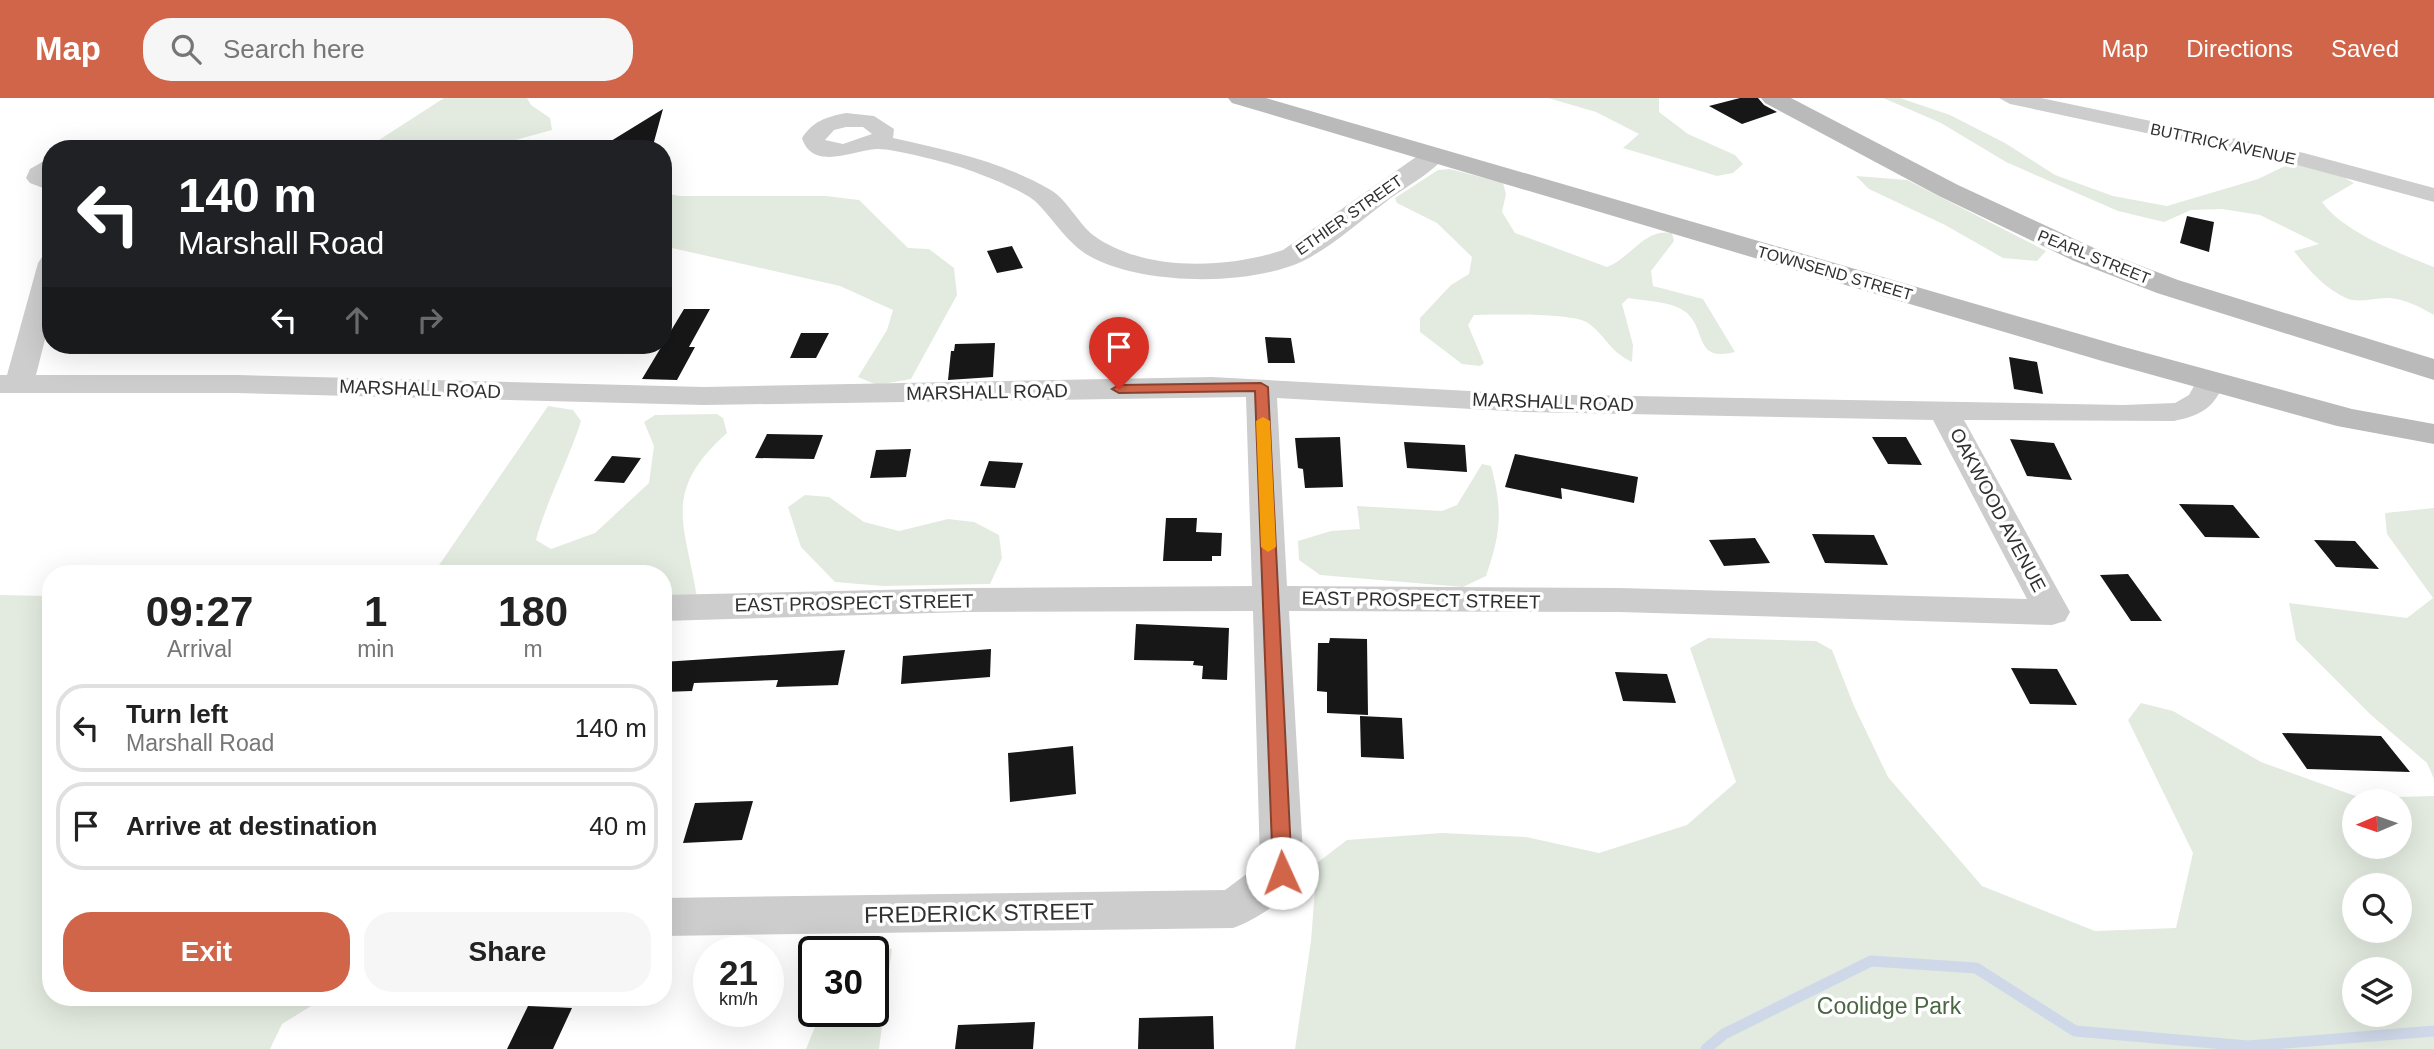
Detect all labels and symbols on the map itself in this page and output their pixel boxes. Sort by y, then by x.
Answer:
street label: BUTTRICK AVENUE [2149,120,2297,168]
street label: ETHIER STREET [1292,172,1406,258]
street label: PEARL STREET [2035,227,2153,287]
street label: TOWNSEND STREET [1755,243,1915,303]
pin [1089,317,1149,389]
street label: MARSHALL ROAD [339,376,501,402]
street label: MARSHALL ROAD [906,380,1068,404]
street label: MARSHALL ROAD [1472,389,1634,415]
street label: OAKWOOD AVENUE [1946,425,2050,595]
street label: EAST PROSPECT STREET [1301,587,1541,613]
street label: EAST PROSPECT STREET [734,590,974,616]
north arrow [2342,789,2412,859]
position arrow [1245,836,1319,910]
street label: FREDERICK STREET [864,898,1094,928]
speed limit sign: 30 [798,936,889,1027]
park label: Coolidge Park [1817,993,1962,1019]

